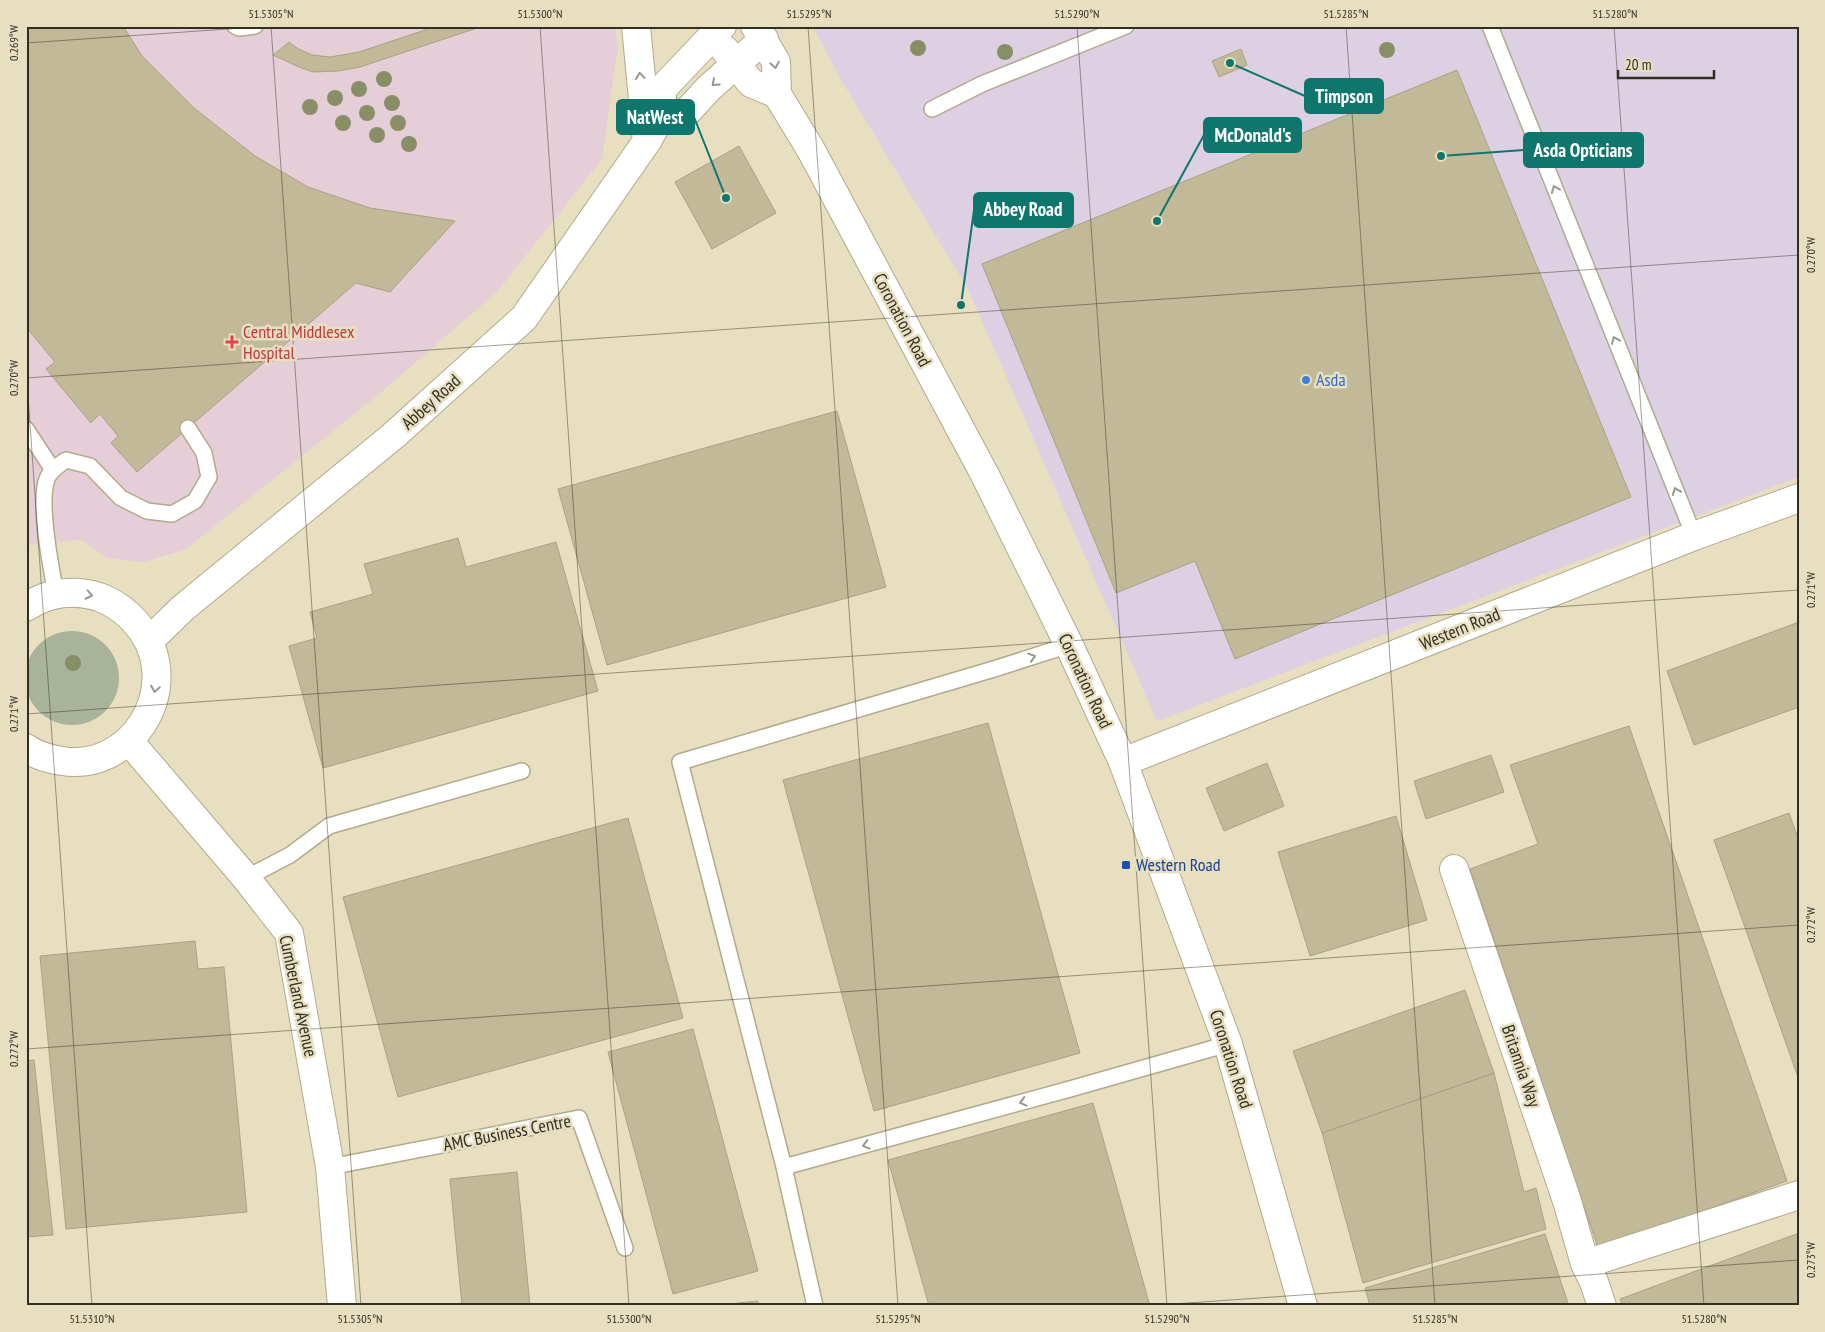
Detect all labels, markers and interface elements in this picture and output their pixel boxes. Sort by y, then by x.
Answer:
text: 51.5305°N [248,6,294,21]
text: 51.5300°N [517,6,563,21]
text: 51.5295°N [786,6,832,21]
text: 51.5290°N [1054,6,1100,21]
text: 51.5285°N [1323,6,1369,21]
text: 51.5280°N [1592,6,1638,21]
text: 0.269°W [6,25,21,61]
scale bar [1618,48,1714,80]
text: 20 m [1625,55,1651,74]
one-way arrow [769,61,779,70]
one-way arrow [635,71,646,79]
one-way arrow [711,77,720,86]
callout: Timpson [1305,79,1383,113]
text: Timpson [1315,84,1373,108]
callout: NatWest [617,100,694,134]
text: NatWest [627,105,684,129]
callout: McDonald's [1204,118,1301,152]
text: McDonald's [1215,123,1292,147]
callout: Asda Opticians [1524,133,1643,167]
text: Asda Opticians [1533,138,1633,162]
one-way arrow [1550,186,1560,194]
callout: Abbey Road [974,193,1073,227]
text: Abbey Road [983,197,1062,221]
text: 0.270°W [1803,237,1818,273]
street label: Coronation Road [868,269,937,370]
place label: Central Middlesex Hospital [243,320,355,364]
marker: Central Middlesex Hospital [225,335,239,349]
one-way arrow [1611,336,1621,345]
text: 0.270°W [6,360,21,396]
place label: Asda [1316,368,1346,391]
street label: Abbey Road [396,369,465,434]
marker: Asda [1300,374,1312,386]
one-way arrow [1671,487,1682,496]
text: 0.271°W [1803,572,1818,608]
one-way arrow [85,589,94,600]
street label: Western Road [1416,602,1503,655]
street label: Coronation Road [1053,630,1118,732]
one-way arrow [1027,653,1035,663]
one-way arrow [151,684,161,693]
text: 0.271°W [6,696,21,732]
place label: Western Road [1136,853,1221,876]
marker: Western Road [1120,859,1132,871]
text: 0.272°W [1803,907,1818,943]
street label: Cumberland Avenue [274,933,323,1059]
street label: Coronation Road [1205,1007,1258,1111]
street label: Britannia Way [1497,1022,1546,1110]
text: 0.272°W [6,1031,21,1067]
one-way arrow [1019,1096,1028,1107]
street label: AMC Business Centre [441,1109,573,1156]
one-way arrow [863,1139,871,1149]
text: 0.273°W [1803,1242,1818,1278]
text: 51.5310°N [69,1311,115,1326]
text: 51.5305°N [337,1311,383,1326]
text: 51.5300°N [606,1311,652,1326]
text: 51.5295°N [875,1311,921,1326]
text: 51.5290°N [1144,1311,1190,1326]
text: 51.5285°N [1412,1311,1458,1326]
text: 51.5280°N [1681,1311,1727,1326]

